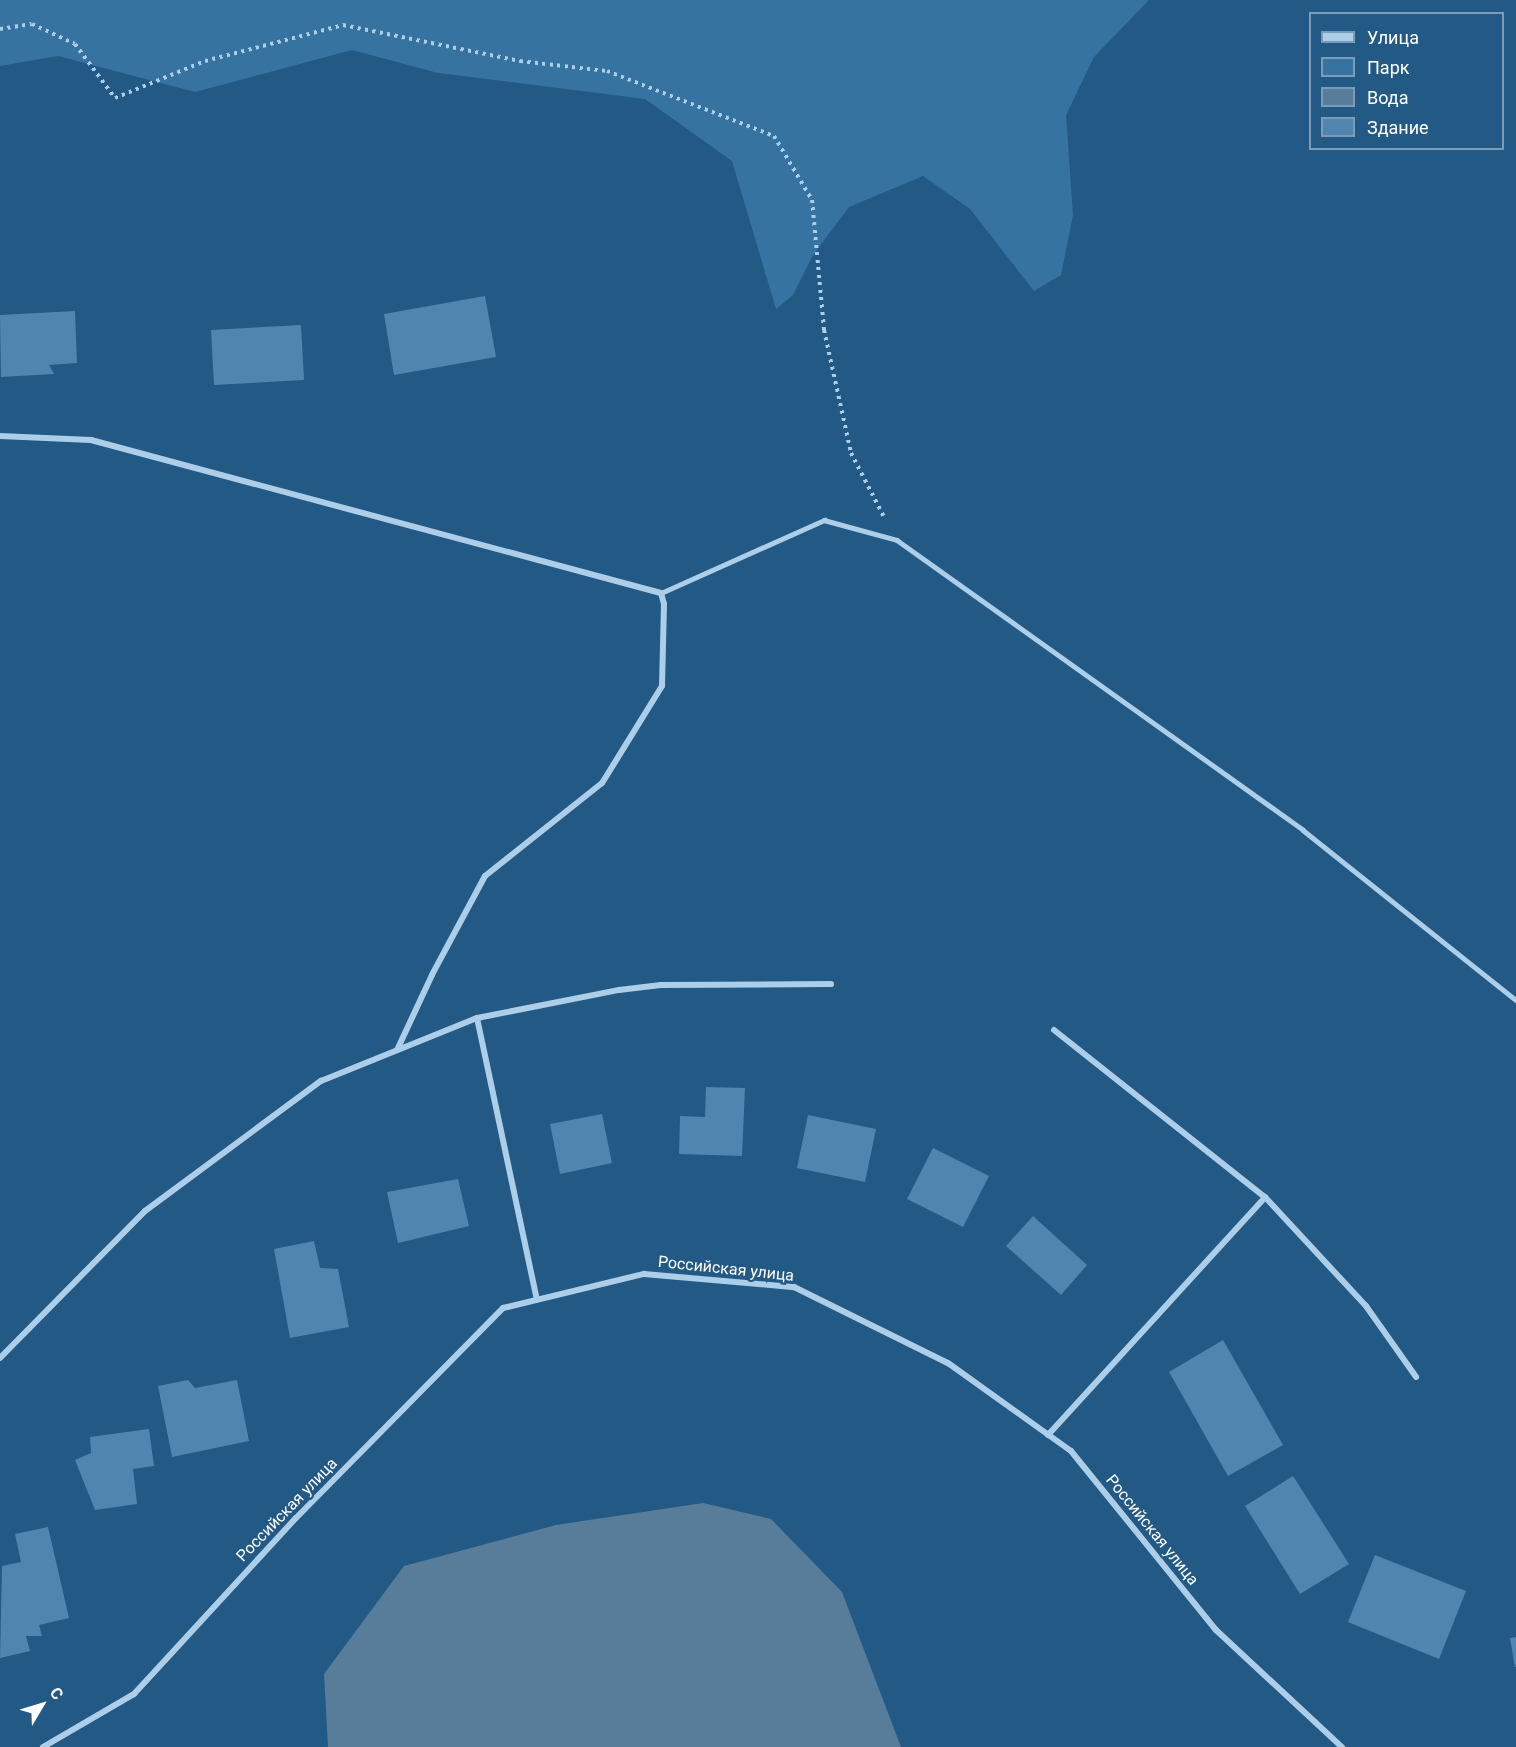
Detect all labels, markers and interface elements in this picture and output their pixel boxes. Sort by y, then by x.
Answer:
legend [1309,12,1504,150]
text: Улица [1367,27,1419,48]
text: Парк [1367,57,1409,78]
text: Вода [1367,87,1409,108]
text: Здание [1367,117,1429,138]
street label: Российская улица [657,1252,795,1286]
street label: Российская улица [233,1454,341,1566]
street label: Российская улица [1102,1471,1202,1589]
north arrow [12,1675,72,1735]
text: С [46,1684,67,1704]

